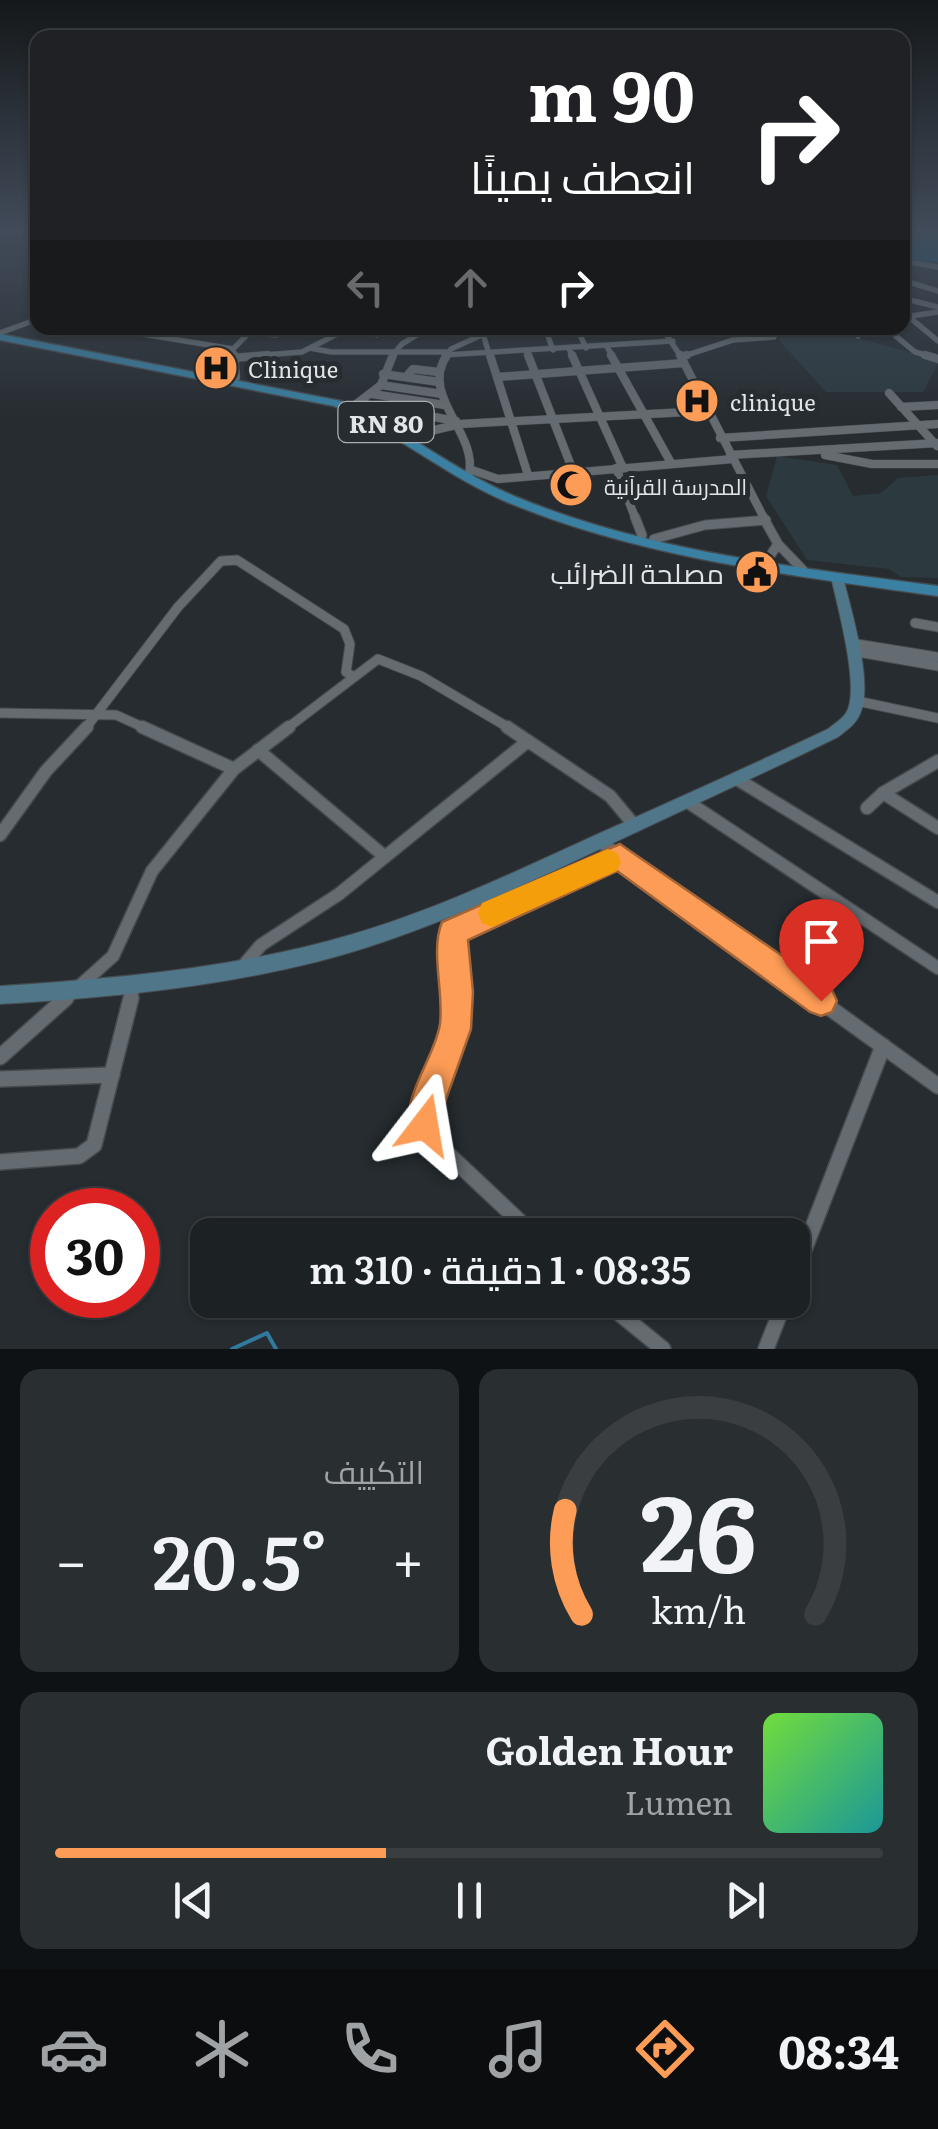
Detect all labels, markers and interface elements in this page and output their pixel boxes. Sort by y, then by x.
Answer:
text: 90 m [528,40,695,144]
icon: right [730,70,860,200]
text: انعطف يمينًا [470,141,695,208]
icon: left [338,260,393,315]
icon: ahead [443,260,498,315]
icon: right [548,260,603,315]
hospital icon: Clinique [193,345,239,391]
place label: Clinique [248,352,338,385]
hospital icon: clinique [674,378,720,424]
place label: clinique [730,385,816,418]
road number: RN 80 [338,402,434,442]
mosque icon: المدرسة القرآنية [548,462,594,508]
place label: المدرسة القرآنية [604,469,747,502]
public building icon: مصلحة الضرائب [734,549,780,595]
place label: مصلحة الضرائب [550,551,724,593]
pin [779,899,864,1002]
icon: arrive [794,914,849,969]
position arrow [373,1073,477,1177]
speed limit sign: 30 [30,1188,160,1318]
text: 08:35 · 1 دقيقة · 310 m [309,1239,691,1296]
text: التكييف [324,1446,424,1494]
text: 26 [640,1450,757,1604]
text: 20.5° [152,1502,327,1613]
text: − [55,1517,87,1599]
text: + [392,1517,424,1599]
text: km/h [651,1582,746,1635]
text: Golden Hour [485,1720,733,1777]
text: Lumen [625,1777,733,1825]
icon: previous [166,1873,221,1928]
icon: pause [442,1873,497,1928]
icon: next [718,1873,773,1928]
icon: car [39,2014,109,2084]
icon: climate [187,2014,257,2084]
icon: phone [335,2014,405,2084]
icon: music [483,2014,553,2084]
icon: directions [630,2014,700,2084]
text: 08:34 [778,2016,899,2083]

